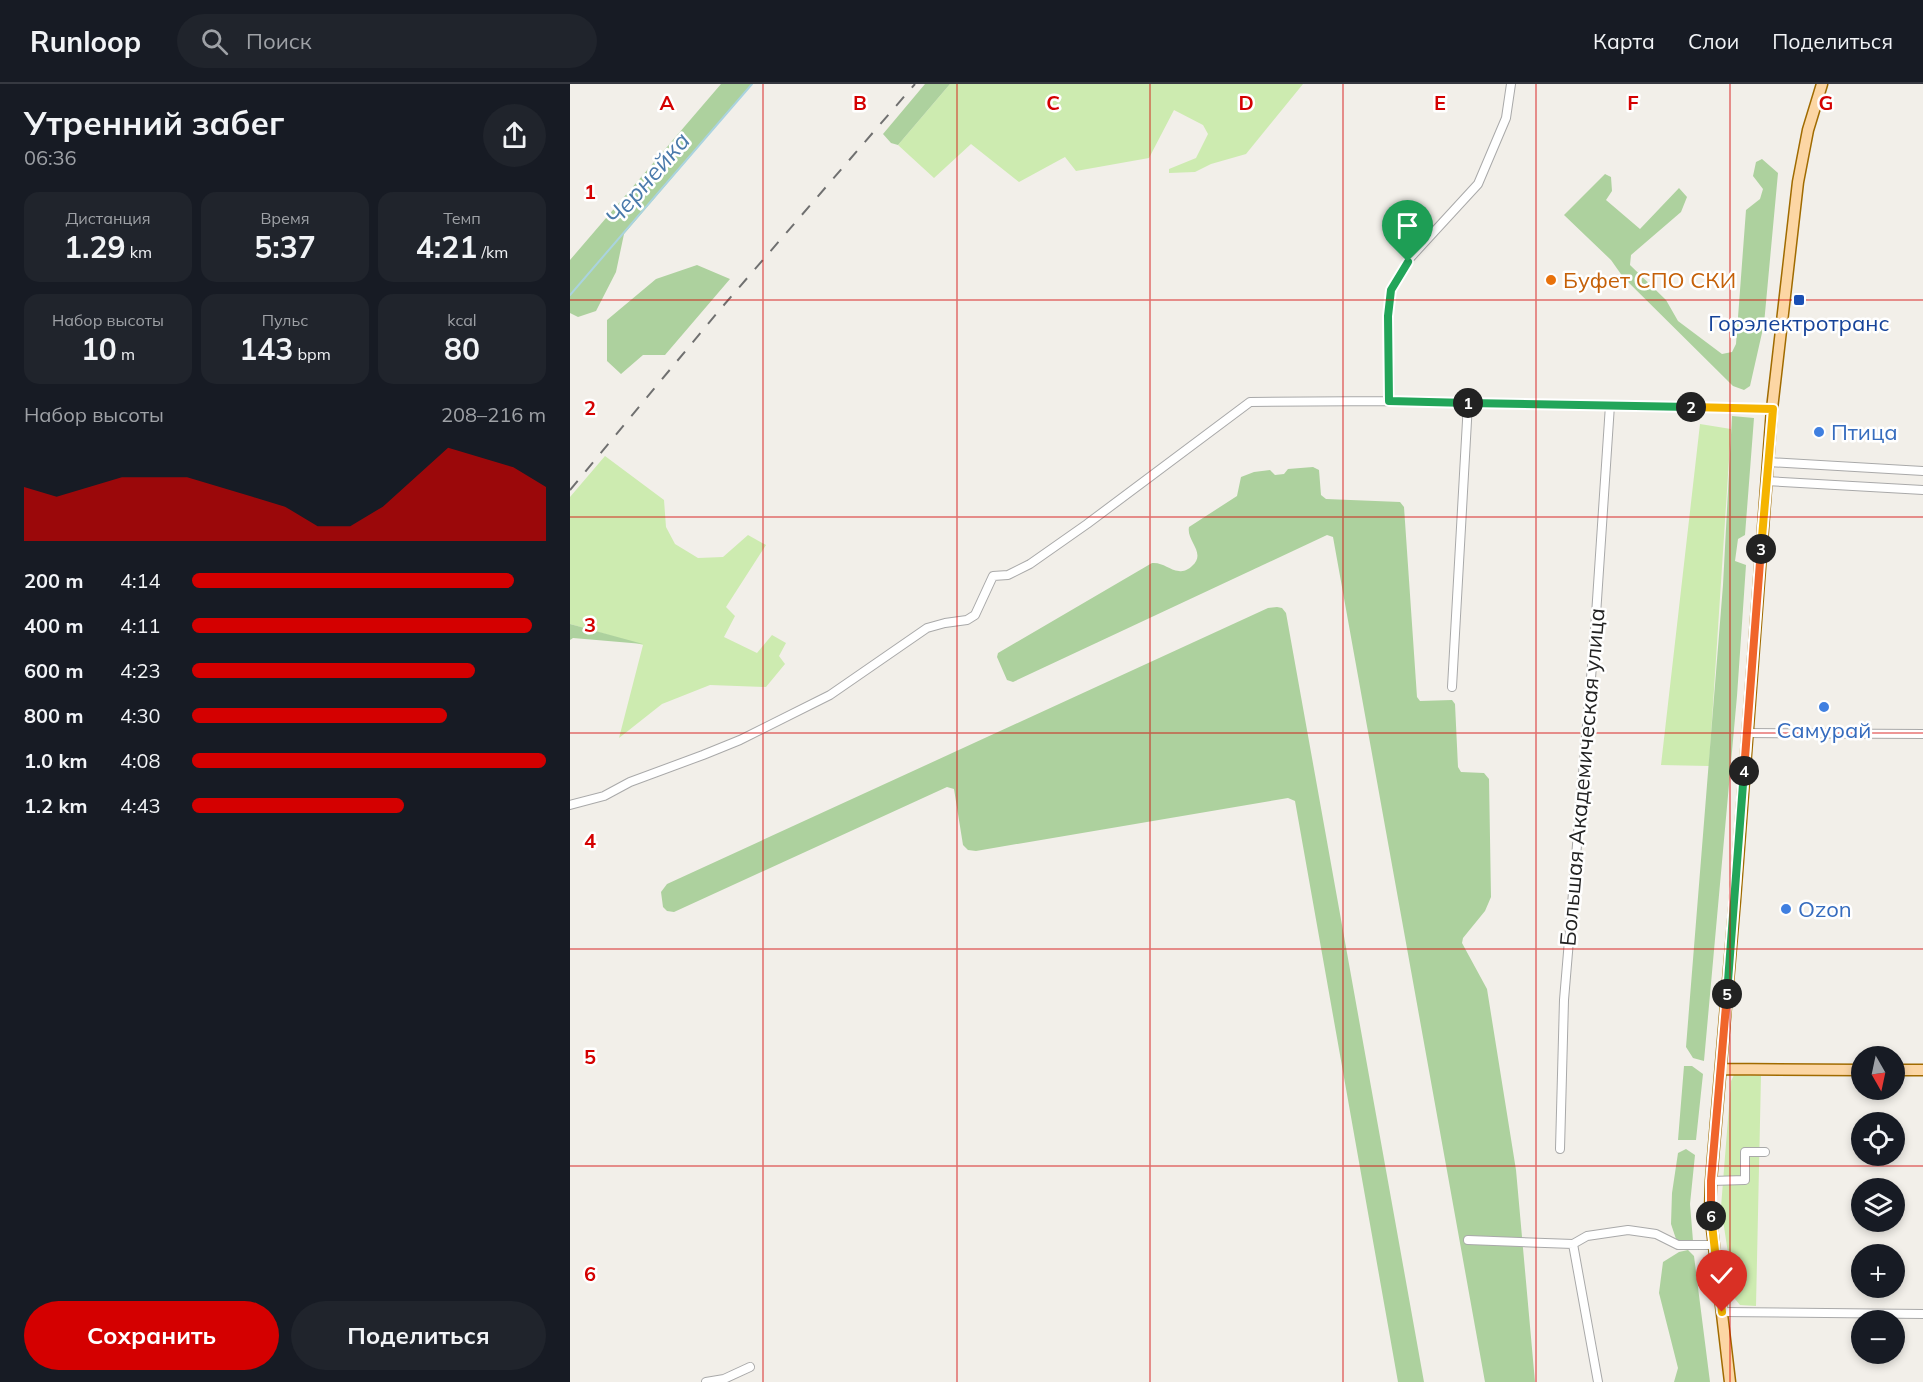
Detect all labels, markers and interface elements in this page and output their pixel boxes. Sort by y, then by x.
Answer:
search box [177,14,597,68]
text: Runloop [30,24,141,59]
icon: search [198,25,231,58]
text: Поиск [246,27,312,55]
text: Карта [1593,28,1655,54]
text: Слои [1688,28,1739,54]
text: Поделиться [1772,28,1893,54]
text: A [660,90,675,115]
text: B [853,90,867,115]
text: C [1046,90,1060,115]
text: D [1238,90,1254,115]
text: E [1434,90,1446,115]
text: F [1627,90,1639,115]
text: G [1819,90,1833,115]
text: Утренний забег [24,102,285,143]
button: share [483,104,546,167]
water label: Чернейка [599,125,696,231]
text: 06:36 [24,145,77,170]
text: 1 [584,179,596,204]
pin [1382,200,1433,262]
text: Дистанция [65,208,151,228]
text: Время [260,208,310,228]
text: Темп [443,208,481,228]
icon: arrive [1391,209,1424,242]
text: 1.29 [64,228,125,266]
text: 5:37 [254,228,316,266]
text: 4:21 [416,228,477,266]
text: km [125,242,152,262]
text: /km [477,242,508,262]
place label: Буфет СПО СКИ [1563,266,1736,294]
marker: Буфет СПО СКИ [1544,273,1558,287]
marker: Горэлектротранс [1792,293,1806,307]
place label: Горэлектротранс [1708,309,1890,337]
text: Набор высоты [52,310,164,330]
text: Пульс [262,310,308,330]
text: kcal [447,310,477,330]
text: 10 [81,330,117,368]
text: 143 [239,330,293,368]
text: 80 [444,330,480,368]
text: m [117,344,135,364]
text: bpm [293,344,331,364]
pin: 1 [1453,388,1483,418]
pin: 2 [1676,392,1706,422]
text: 1 [1463,393,1473,413]
text: 2 [584,395,596,420]
text: 2 [1686,397,1696,417]
text: Набор высоты [24,402,164,427]
text: 208–216 m [441,402,546,427]
place label: Птица [1831,418,1898,446]
marker: Птица [1812,425,1826,439]
pin: 3 [1746,534,1776,564]
text: 3 [1756,539,1766,559]
text: 200 m [24,568,83,593]
text: 4:14 [120,568,161,593]
street label: Большая Академическая улица [1553,607,1611,947]
text: 3 [584,612,596,637]
text: 400 m [24,613,83,638]
text: 4:11 [120,613,161,638]
text: 600 m [24,658,83,683]
text: 4:23 [120,658,161,683]
marker: Самурай [1817,700,1831,714]
text: 800 m [24,703,83,728]
text: 4:30 [120,703,161,728]
place label: Самурай [1777,716,1871,744]
text: 1.0 km [24,748,87,773]
text: 4:08 [120,748,161,773]
pin: 4 [1729,756,1759,786]
text: 4 [1739,761,1749,781]
text: 1.2 km [24,793,87,818]
text: 4:43 [120,793,161,818]
text: 4 [584,828,596,853]
place label: Ozon [1798,895,1852,923]
marker: Ozon [1779,902,1793,916]
pin: 5 [1712,979,1742,1009]
text: 5 [1722,984,1732,1004]
text: 5 [584,1044,596,1069]
north arrow [1851,1046,1905,1100]
map controls [1851,1046,1905,1364]
button: locate [1851,1112,1905,1166]
button: layers [1851,1178,1905,1232]
pin: 6 [1696,1201,1726,1231]
text: 6 [1706,1206,1716,1226]
button: + [1851,1244,1905,1298]
pin [1696,1250,1747,1312]
icon: check [1705,1259,1738,1292]
text: 6 [584,1261,596,1286]
button: Сохранить [24,1301,279,1370]
button: Поделиться [291,1301,546,1370]
button: − [1851,1310,1905,1364]

